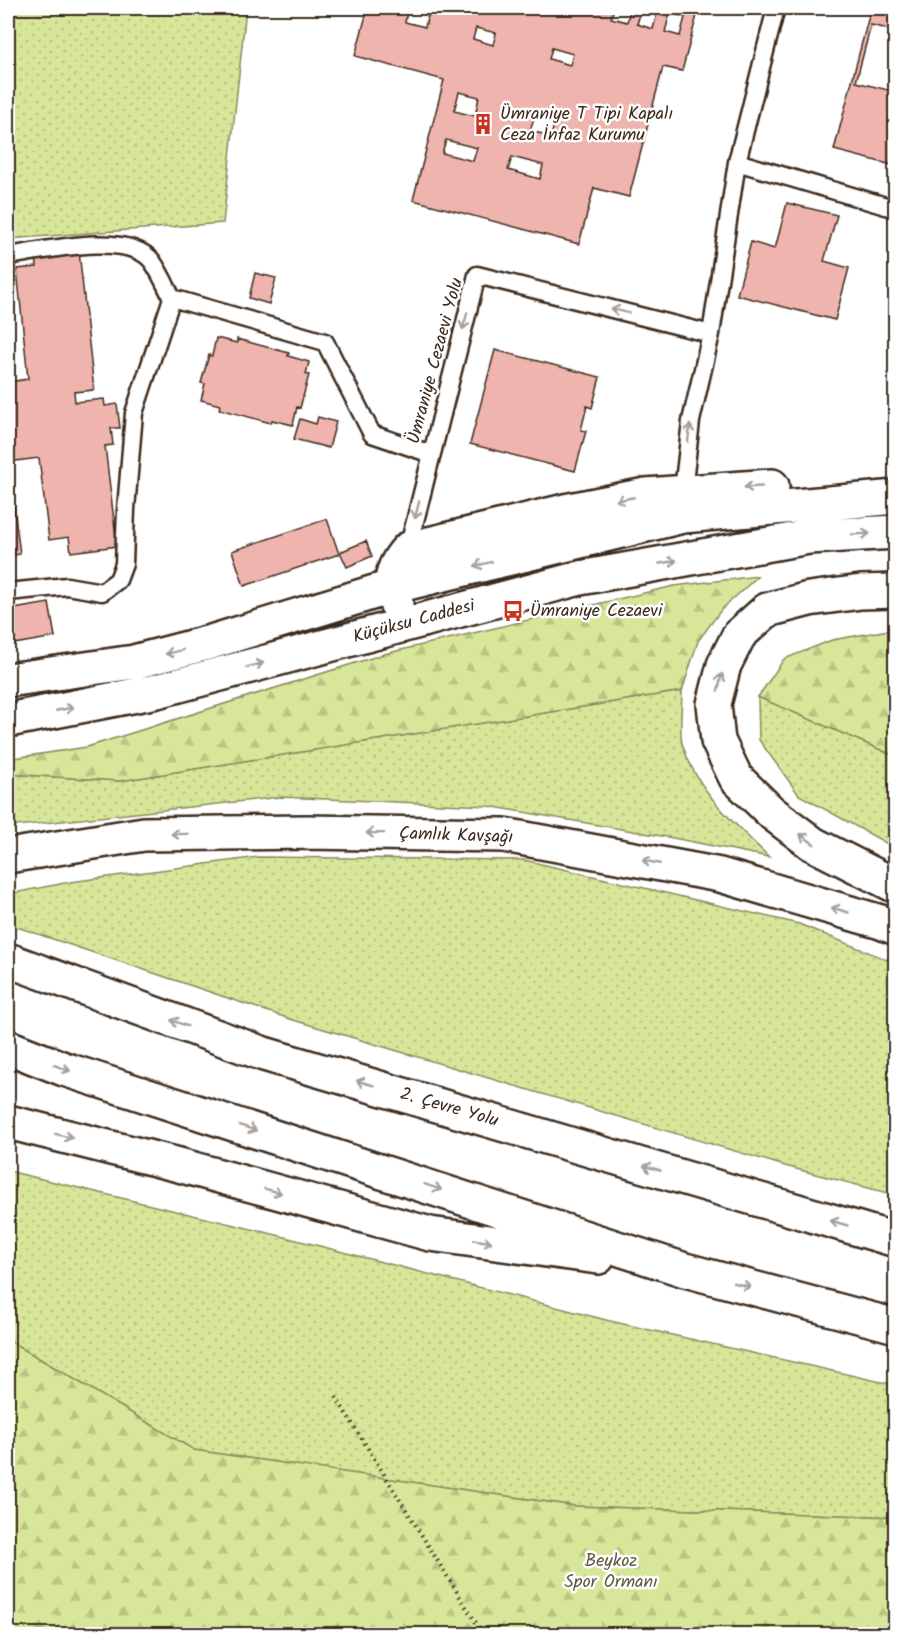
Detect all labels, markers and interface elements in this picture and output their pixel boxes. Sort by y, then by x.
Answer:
place label: Ümraniye T Tipi Kapalı Ceza İnfaz Kurumu [500,100,673,150]
building icon: Ümraniye T Tipi Kapalı Ceza İnfaz Kurumu [471,112,495,136]
street label: Ümraniye Cezaevi Yolu [400,274,472,447]
one-way arrow [611,305,630,317]
one-way arrow [459,311,470,330]
one-way arrow [684,424,695,443]
one-way arrow [744,482,764,493]
one-way arrow [616,494,636,505]
one-way arrow [410,500,422,519]
one-way arrow [850,528,870,539]
one-way arrow [658,556,677,567]
one-way arrow [473,559,492,571]
street label: Küçüksu Caddesi [350,592,479,652]
place label: Ümraniye Cezaevi [530,597,663,626]
bus stop icon: Ümraniye Cezaevi [501,599,525,623]
one-way arrow [165,646,184,658]
one-way arrow [245,659,264,670]
one-way arrow [715,673,726,692]
one-way arrow [55,703,74,714]
street label: Çamlık Kavşağı [398,820,514,852]
one-way arrow [365,827,385,839]
one-way arrow [170,828,190,839]
one-way arrow [800,833,816,845]
one-way arrow [642,856,661,867]
one-way arrow [831,904,850,915]
one-way arrow [170,1016,189,1027]
one-way arrow [52,1063,71,1074]
one-way arrow [356,1077,375,1088]
street label: 2. Çevre Yolu [396,1080,502,1136]
one-way arrow [238,1123,257,1134]
one-way arrow [54,1131,73,1143]
one-way arrow [643,1162,662,1173]
one-way arrow [423,1182,442,1193]
one-way arrow [263,1185,282,1197]
one-way arrow [830,1217,849,1228]
one-way arrow [473,1236,492,1247]
one-way arrow [732,1279,751,1291]
park label: Beykoz Spor Ormanı [564,1547,658,1597]

